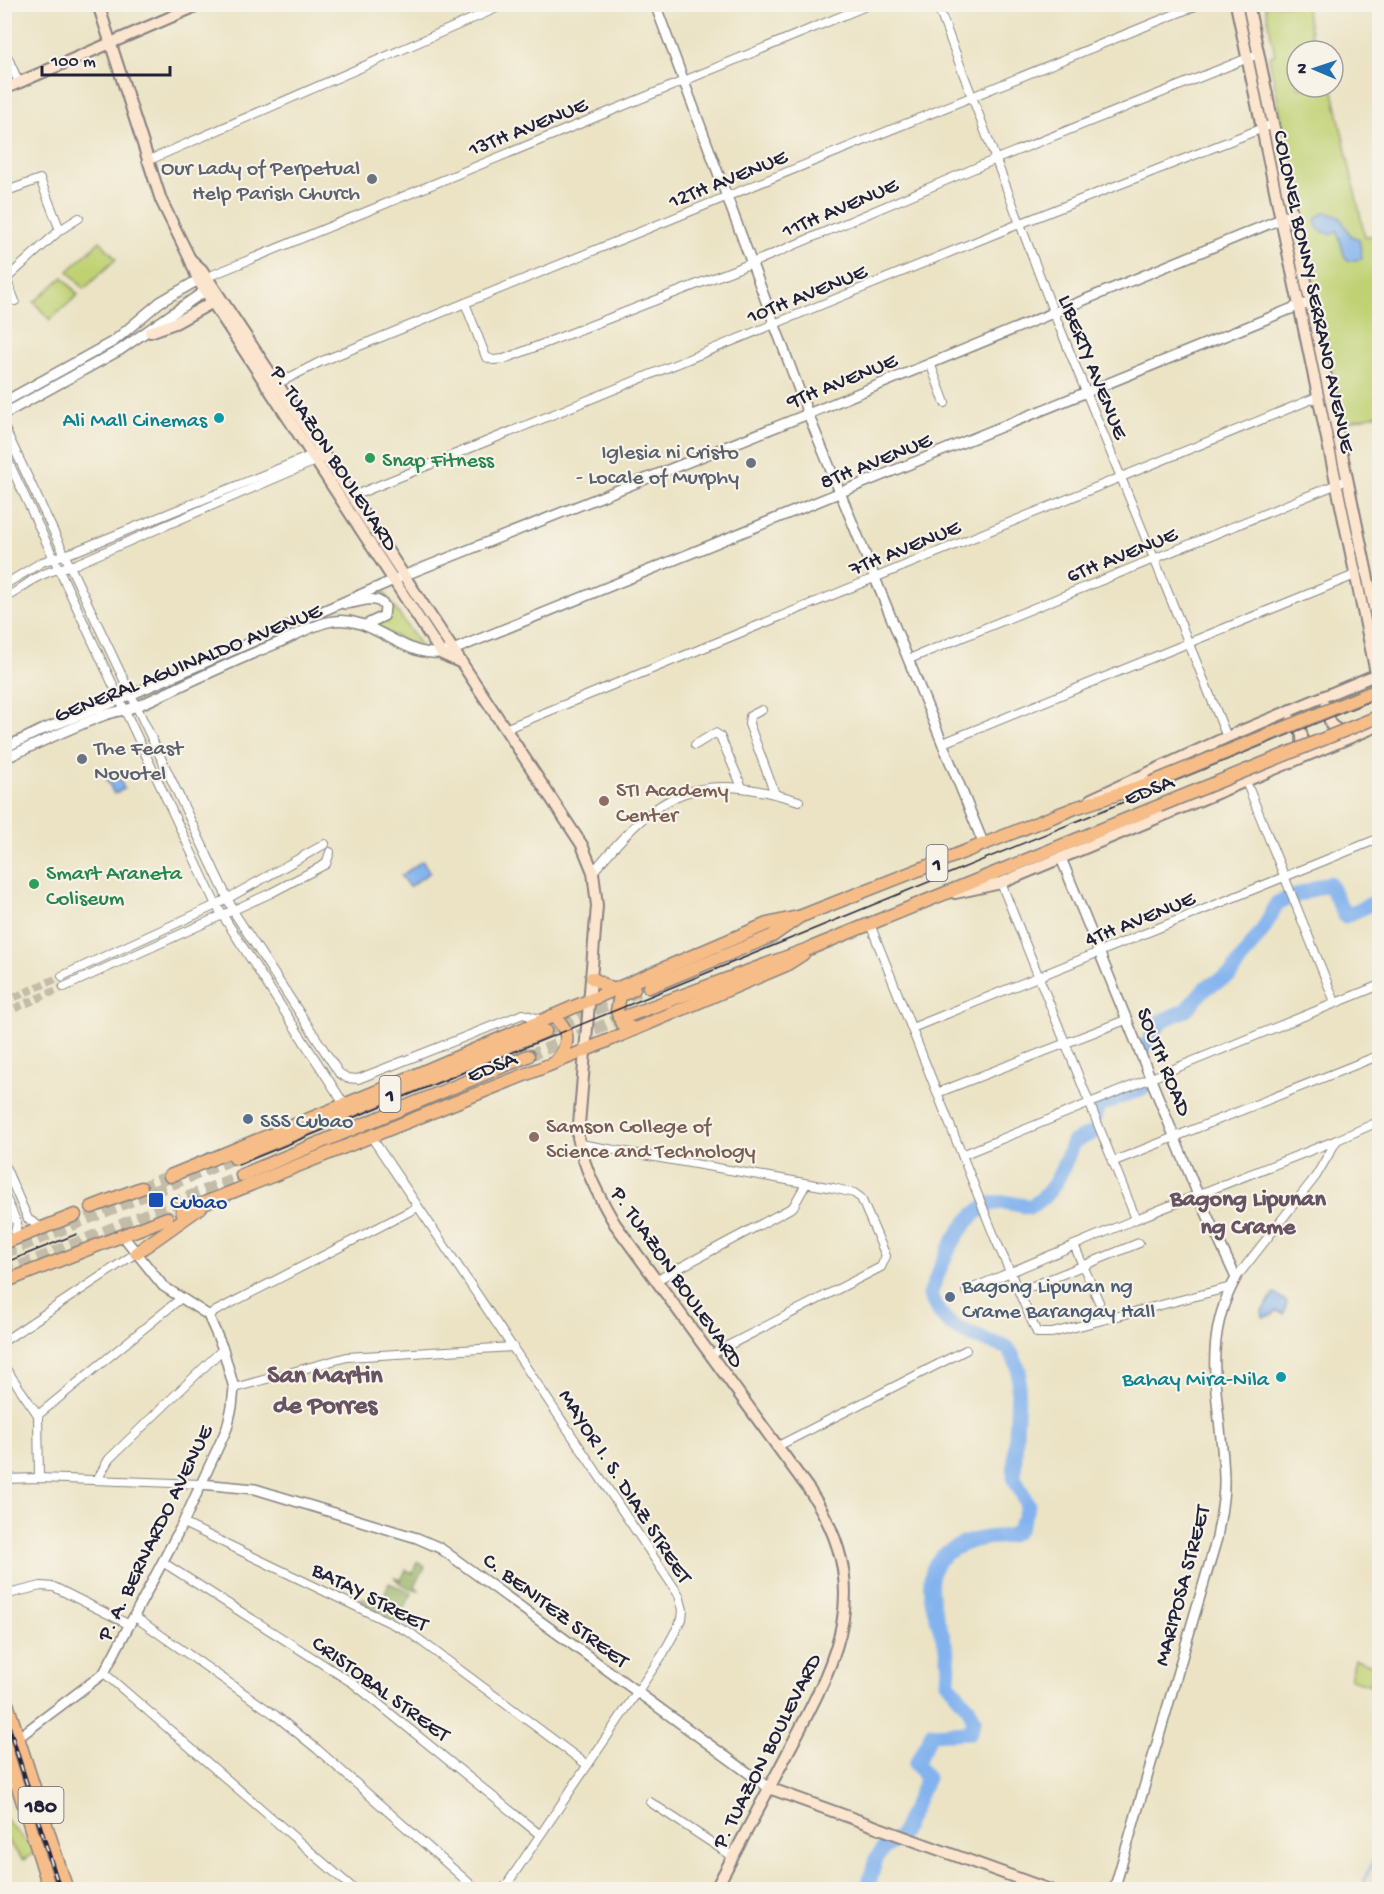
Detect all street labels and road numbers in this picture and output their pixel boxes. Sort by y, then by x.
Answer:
street label: 13TH AVENUE [464,93,593,165]
street label: COLONEL BONNY SERRANO AVENUE [1265,128,1359,457]
street label: 12TH AVENUE [664,145,793,217]
street label: 11TH AVENUE [778,173,904,246]
street label: 10TH AVENUE [743,259,873,332]
street label: LIBERTY AVENUE [1051,292,1133,445]
street label: 9TH AVENUE [782,348,903,417]
street label: P. TUAZON BOULEVARD [263,361,403,557]
street label: 8TH AVENUE [817,428,937,497]
street label: 7TH AVENUE [845,515,966,584]
street label: 6TH AVENUE [1063,522,1183,591]
street label: GENERAL AGUINALDO AVENUE [51,599,327,730]
street label: EDSA [1121,770,1179,813]
road number: 1 [926,845,948,881]
street label: 4TH AVENUE [1082,886,1200,955]
street label: SOUTH ROAD [1129,1005,1196,1121]
street label: EDSA [464,1047,522,1090]
road number: 1 [380,1076,400,1112]
street label: P. TUAZON BOULEVARD [603,1182,749,1375]
street label: MAYOR I. S. DIAZ STREET [551,1385,697,1590]
street label: P. A. BERNARDO AVENUE [92,1420,221,1647]
street label: MARIPOSA STREET [1150,1502,1218,1669]
street label: C. BENITEZ STREET [476,1549,634,1677]
street label: BATAY STREET [306,1558,433,1640]
street label: CRISTOBAL STREET [306,1631,455,1750]
street label: P. TUAZON BOULEVARD [708,1649,829,1855]
road number: 180 [18,1787,63,1823]

